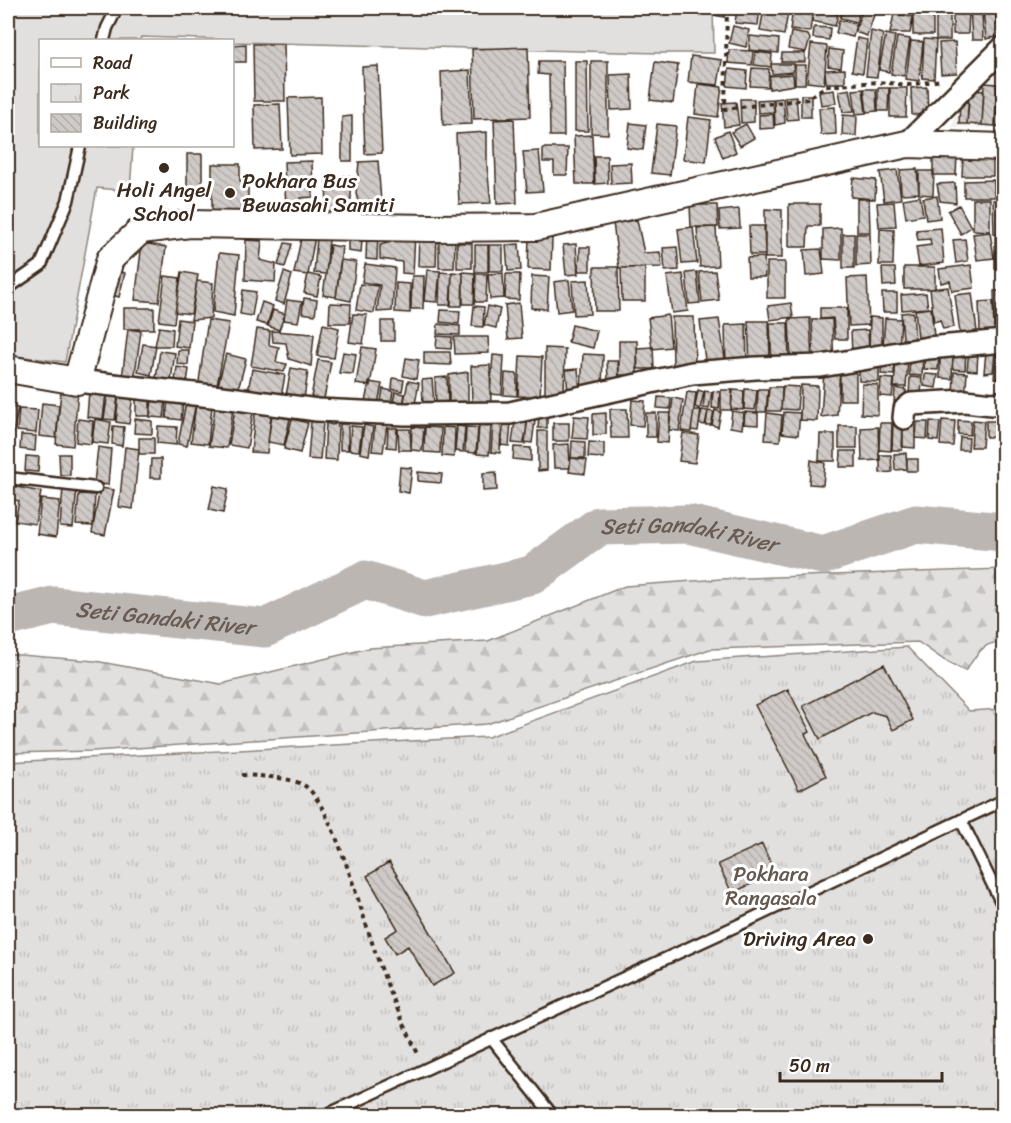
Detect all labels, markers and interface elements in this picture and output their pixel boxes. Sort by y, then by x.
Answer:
legend [39,39,234,147]
text: Road [93,47,133,79]
text: Park [93,77,130,109]
text: Building [93,107,157,139]
marker: Holi Angel School [157,161,171,175]
place label: Pokhara Bus Bewasahi Samiti [242,162,395,224]
place label: Holi Angel School [117,171,212,233]
marker: Pokhara Bus Bewasahi Samiti [223,186,237,200]
water label: Seti Gandaki River [600,504,786,564]
water label: Seti Gandaki River [74,589,260,647]
park label: Pokhara Rangasala [725,855,817,917]
place label: Driving Area [743,920,856,958]
marker: Driving Area [861,932,875,946]
scale bar [780,1045,942,1083]
text: 50 m [789,1050,830,1082]

